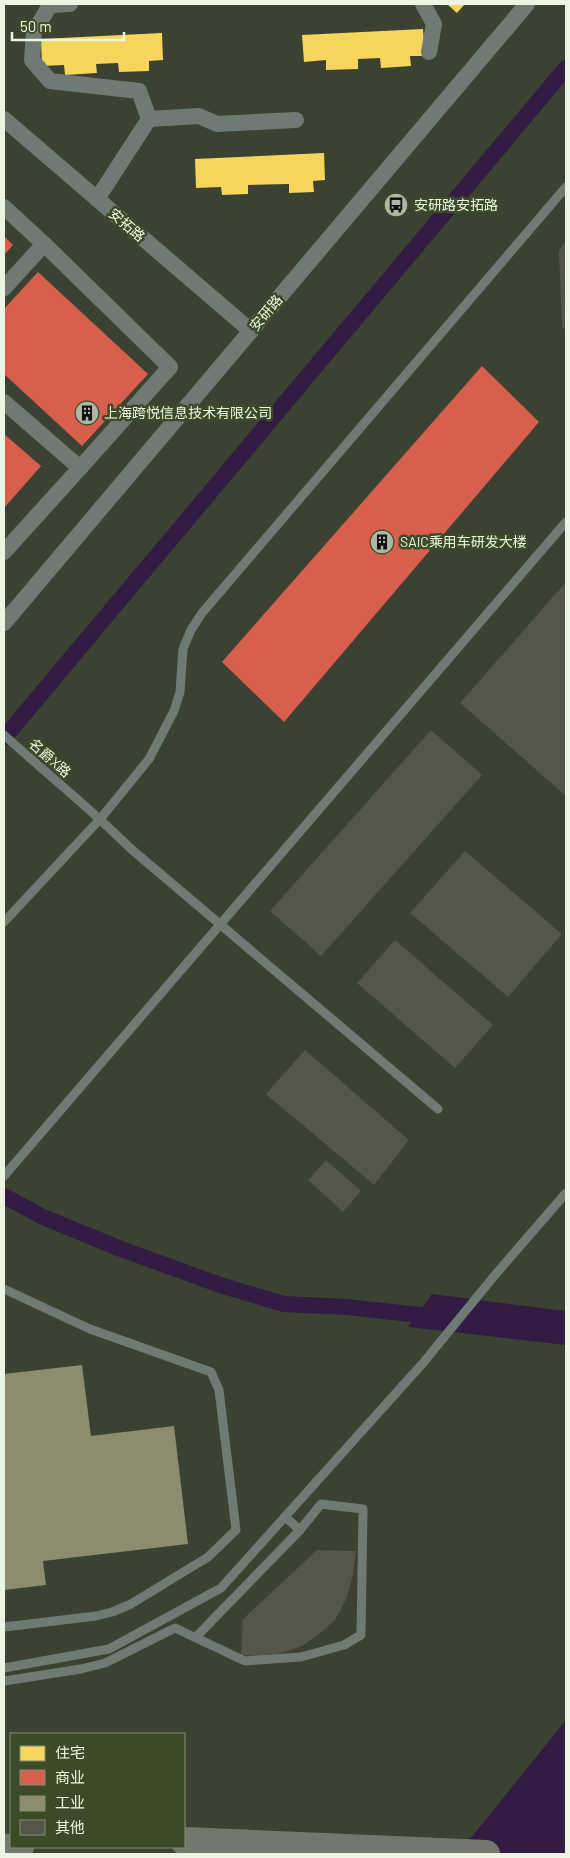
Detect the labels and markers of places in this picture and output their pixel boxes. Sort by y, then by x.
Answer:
bus stop icon: 安研路安拓路 [383,192,409,218]
place label: 安研路安拓路 [414,196,498,213]
building icon: 上海跨悦信息技术有限公司 [74,400,100,426]
place label: 上海跨悦信息技术有限公司 [104,404,272,421]
building icon: SAIC乘用车研发大楼 [369,529,395,555]
place label: SAIC乘用车研发大楼 [400,533,527,550]

